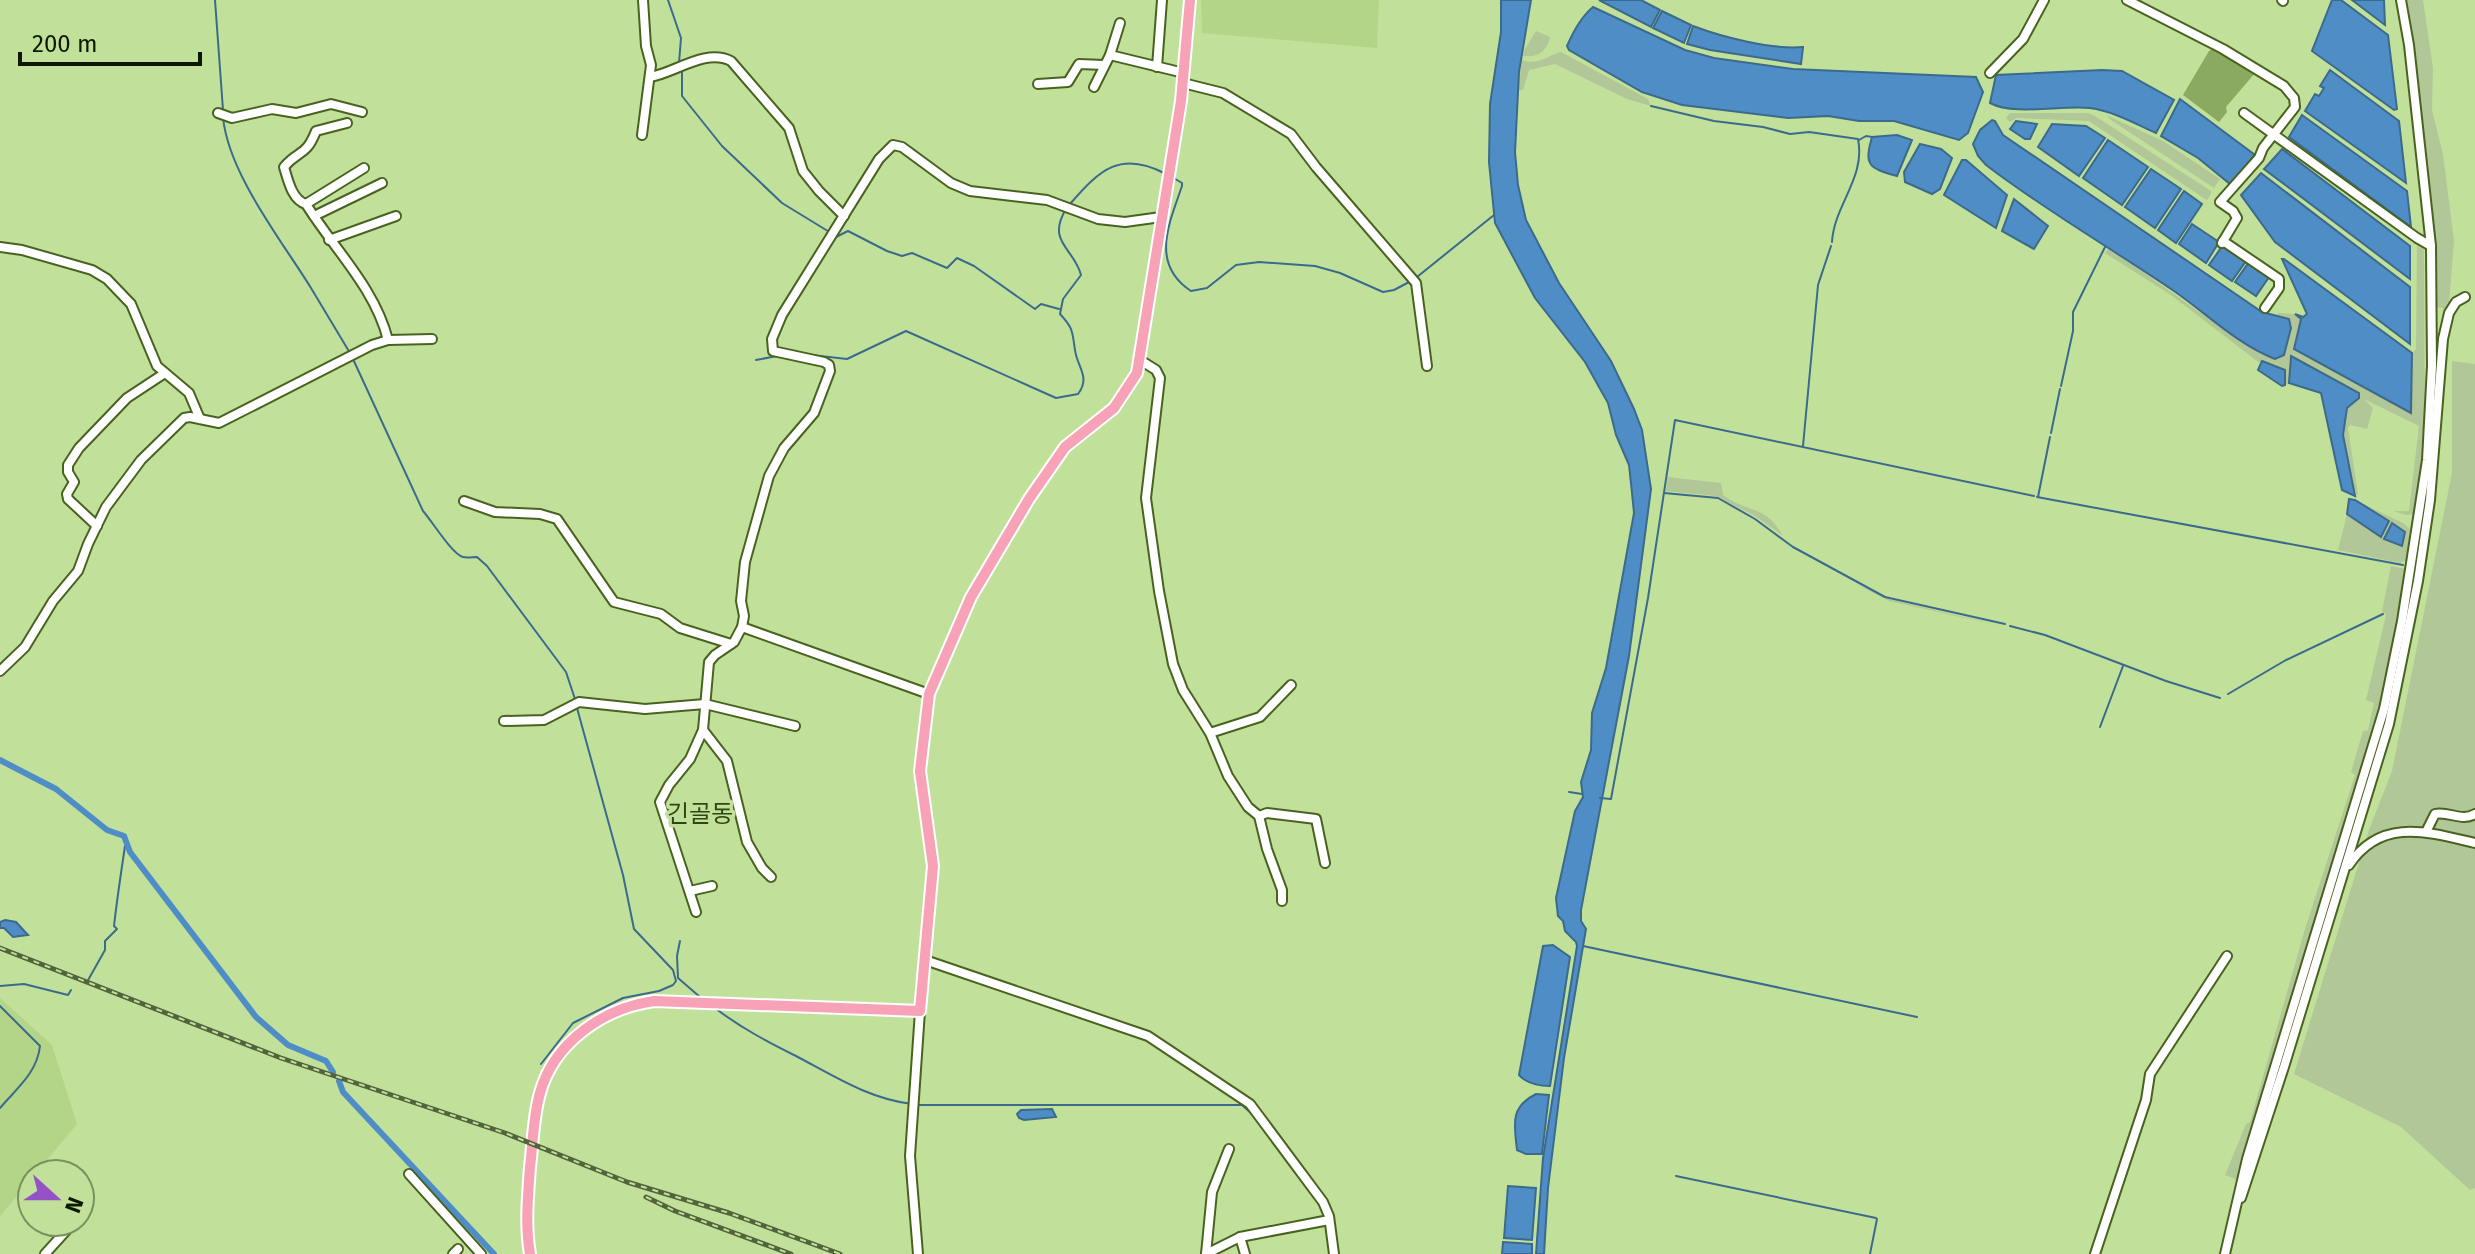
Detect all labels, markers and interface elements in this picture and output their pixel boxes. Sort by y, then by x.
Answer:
scale bar [20,16,200,66]
text: 200 m [32,30,98,58]
district label: 긴골동 [667,800,733,828]
north arrow [16,1158,96,1238]
text: N [59,1193,89,1217]

